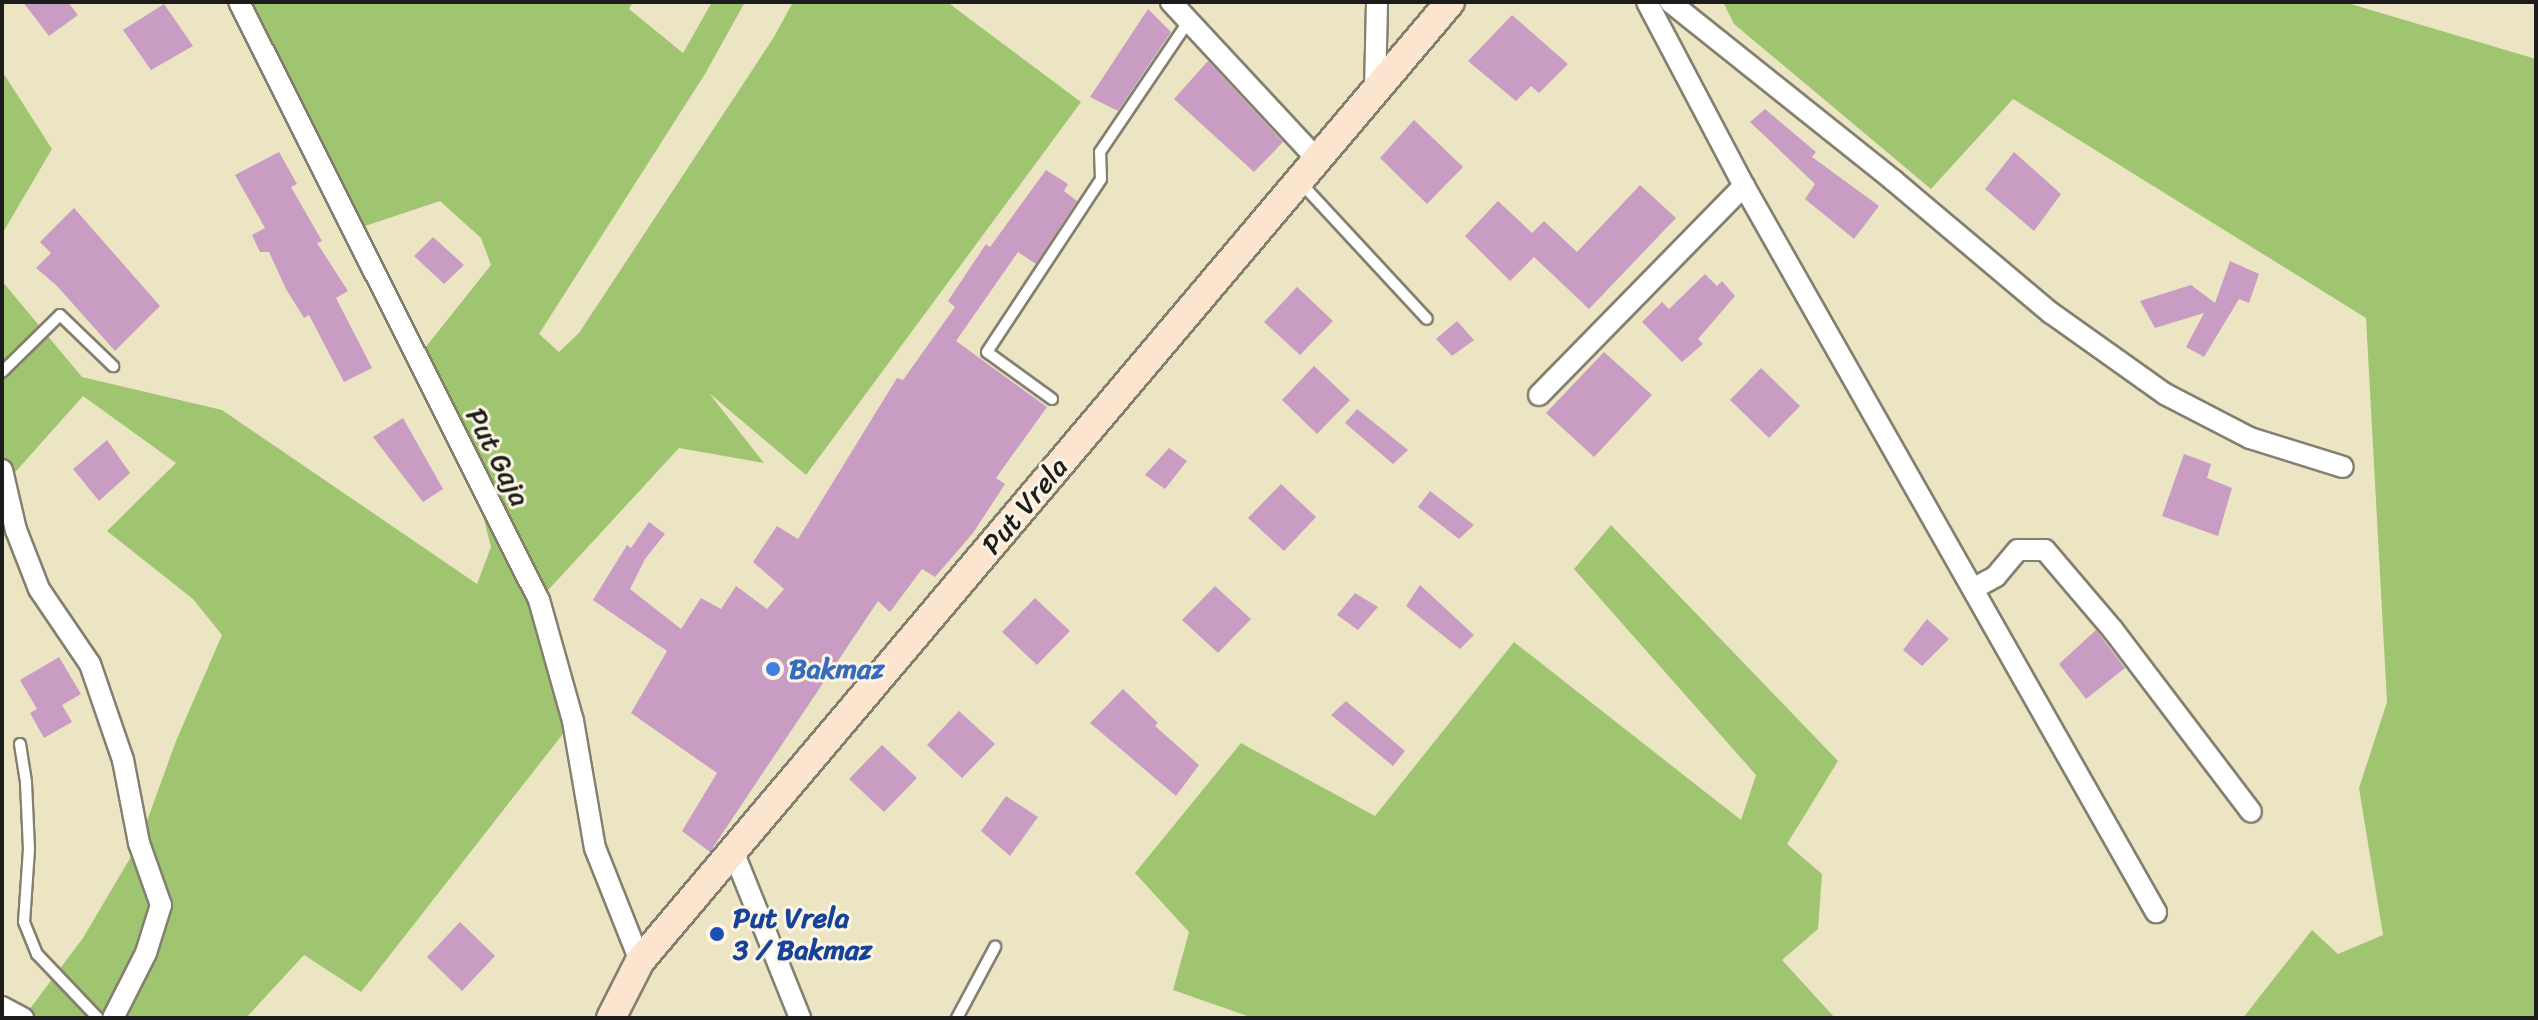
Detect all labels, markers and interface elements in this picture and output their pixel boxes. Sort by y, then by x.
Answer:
street label: Put Gaja [459,402,537,512]
street label: Put Vrela [975,451,1075,561]
place label: Bakmaz [789,652,884,686]
marker: Bakmaz [764,660,782,678]
place label: Put Vrela 3 / Bakmaz [733,901,872,967]
marker: Put Vrela 3 / Bakmaz [708,925,726,943]

